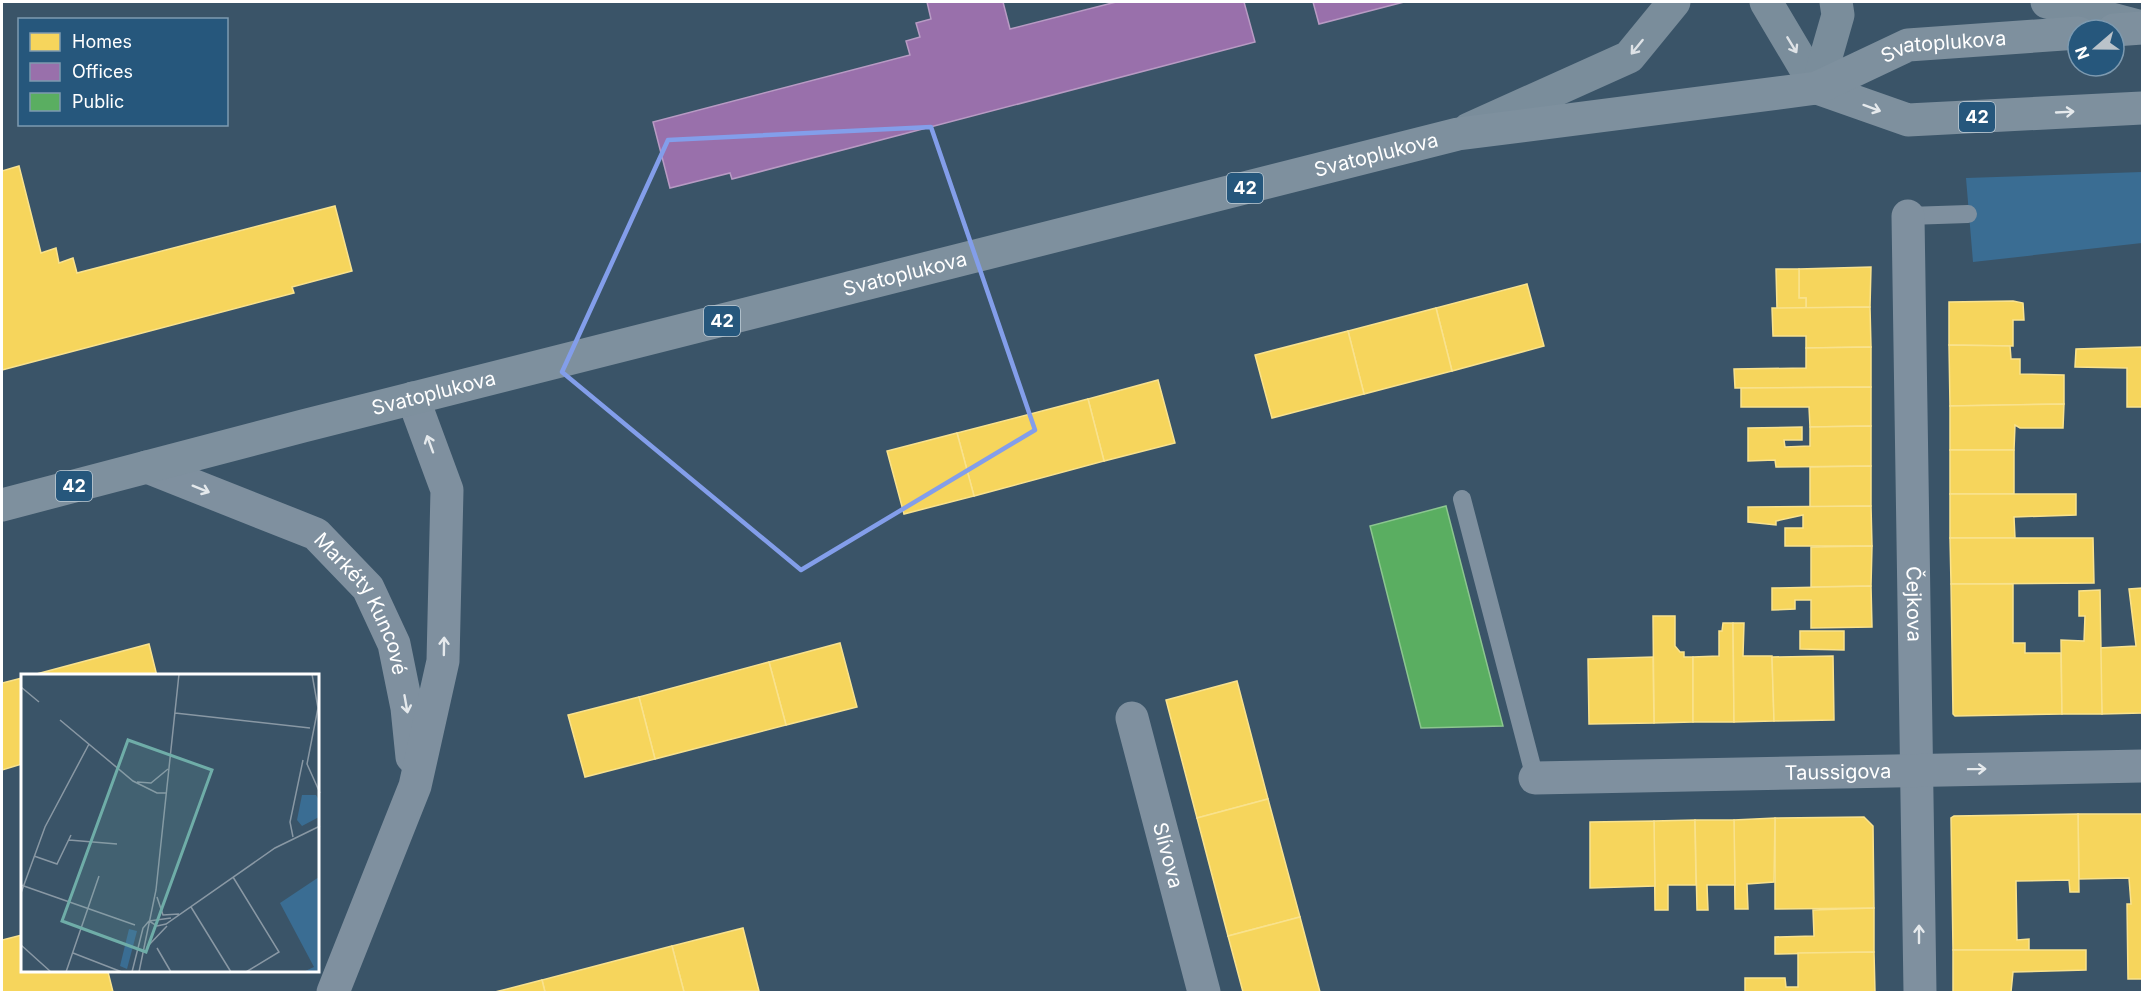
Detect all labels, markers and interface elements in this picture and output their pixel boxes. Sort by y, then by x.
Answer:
legend [18,18,228,126]
north arrow [2066,18,2126,78]
street label: Svatoplukova [1877,26,2007,68]
text: Homes [72,31,132,52]
one-way arrow [1786,36,1798,53]
one-way arrow [1631,39,1644,55]
text: N [2070,44,2093,62]
text: Offices [72,61,133,82]
text: Public [72,91,124,112]
road number: 42 [1959,102,1995,132]
one-way arrow [1862,103,1881,114]
one-way arrow [2054,107,2074,118]
street label: Svatoplukova [1312,128,1441,182]
road number: 42 [1227,173,1263,203]
street label: Svatoplukova [840,247,969,301]
road number: 42 [704,306,740,336]
street label: Svatoplukova [369,366,498,420]
one-way arrow [424,435,435,454]
road number: 42 [56,471,92,501]
one-way arrow [192,484,210,495]
street label: Markéty Kuncové [309,528,412,677]
street label: Čejkova [1901,566,1927,642]
one-way arrow [438,637,450,657]
inset map [21,674,320,973]
one-way arrow [401,694,412,713]
street label: Taussigova [1784,759,1892,785]
one-way arrow [1966,763,1986,775]
street label: Slívova [1148,820,1188,891]
one-way arrow [1913,925,1925,945]

